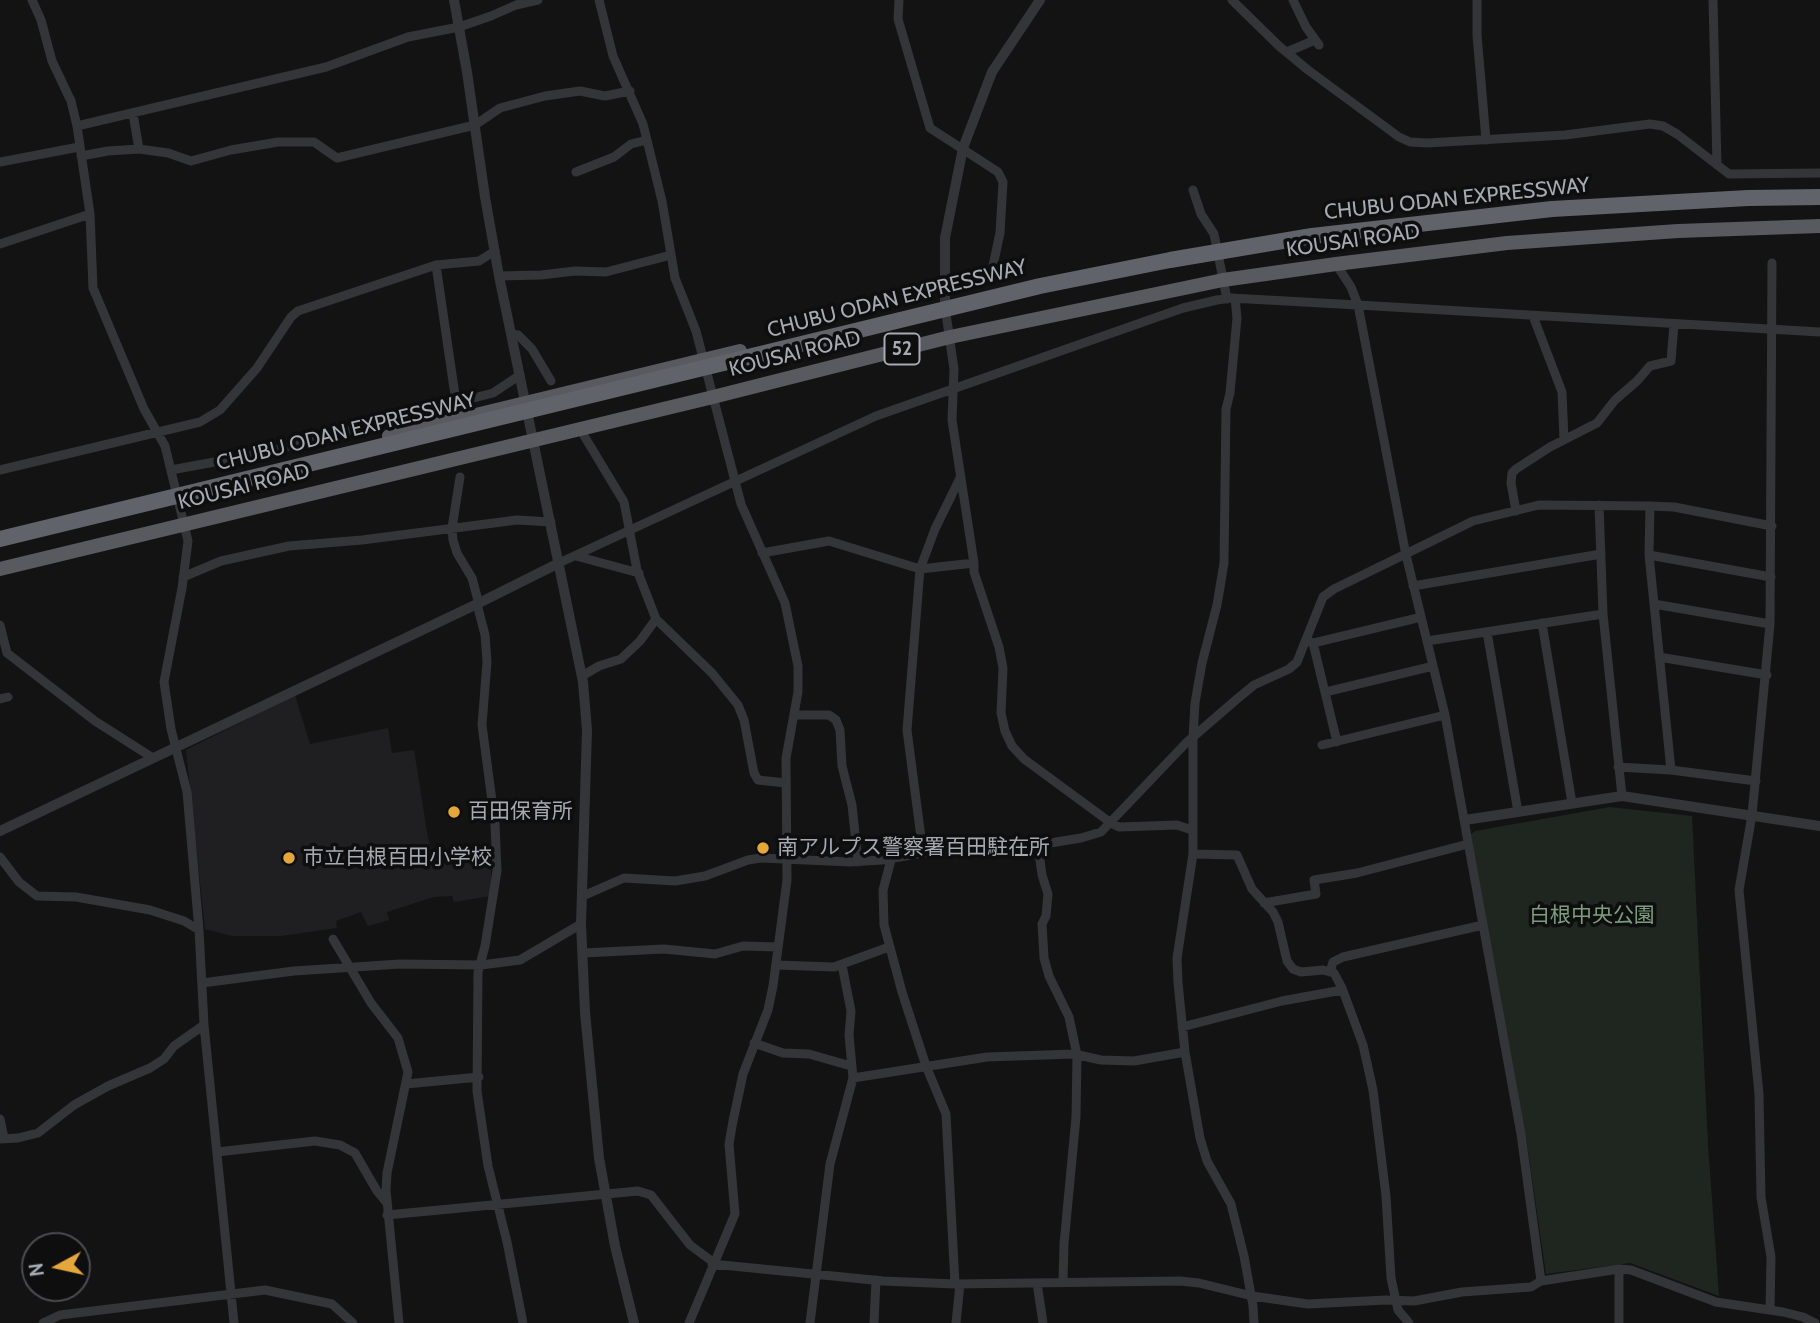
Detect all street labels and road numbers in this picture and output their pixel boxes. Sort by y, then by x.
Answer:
street label: CHUBU ODAN EXPRESSWAY [1323,173,1591,225]
street label: KOUSAI ROAD [1285,219,1421,263]
street label: CHUBU ODAN EXPRESSWAY [765,255,1029,343]
street label: KOUSAI ROAD [727,325,863,383]
road number: 52 [884,334,920,364]
street label: CHUBU ODAN EXPRESSWAY [214,388,478,476]
street label: KOUSAI ROAD [176,458,312,516]

